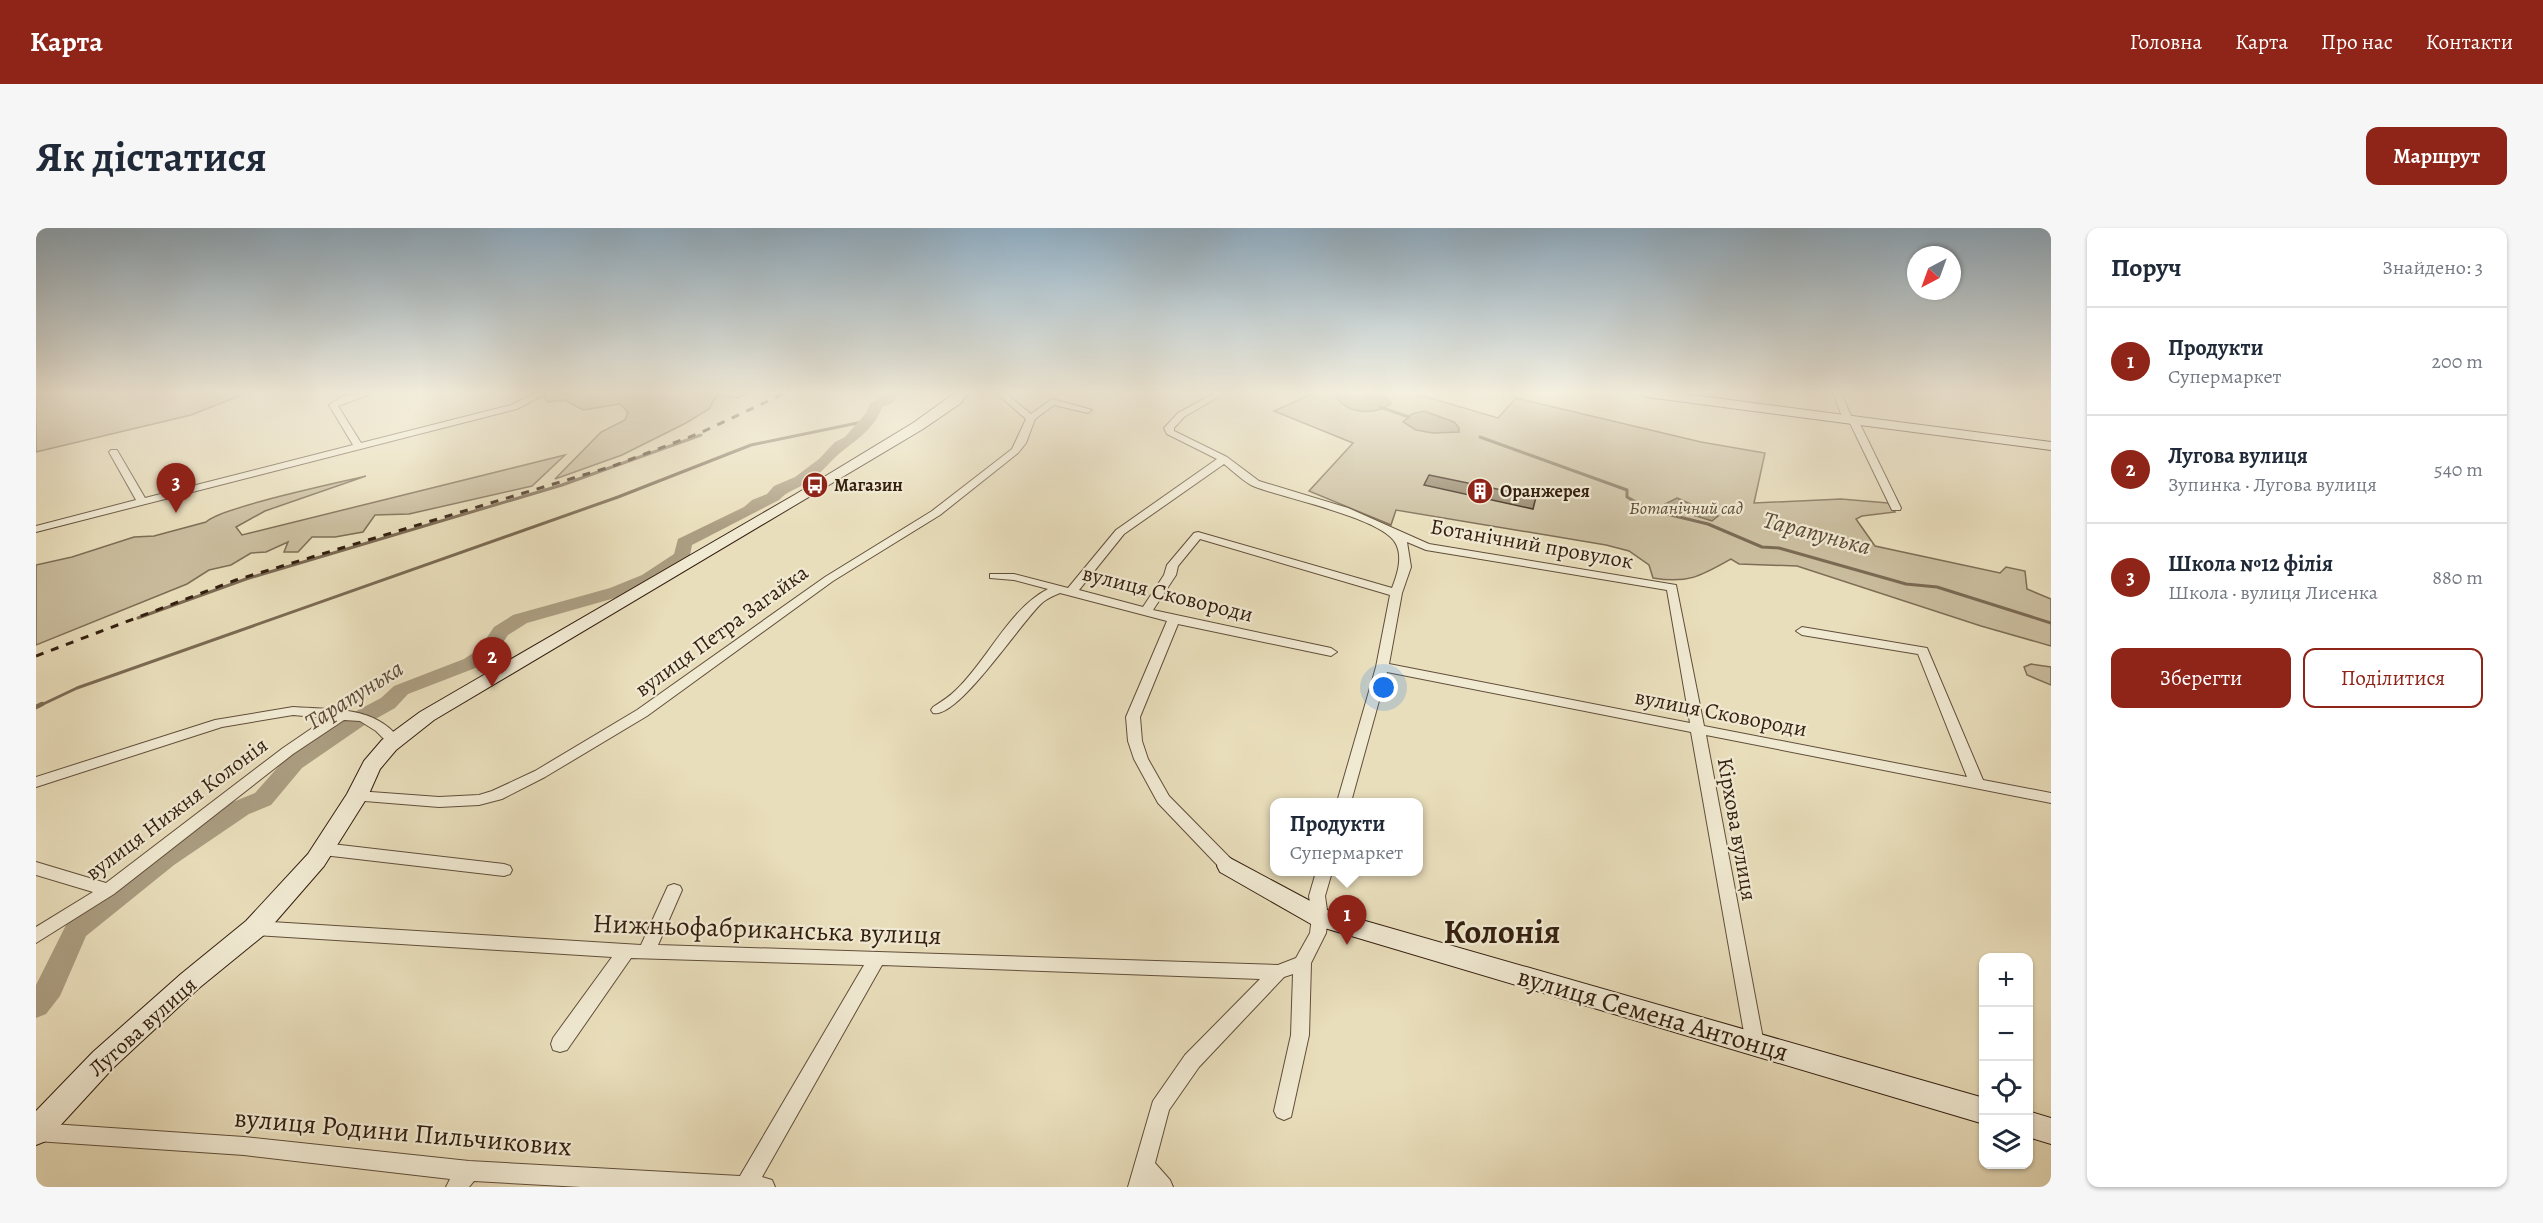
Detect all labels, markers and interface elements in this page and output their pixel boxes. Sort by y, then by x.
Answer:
text: Карта [30,23,103,61]
text: Головна [2130,28,2202,56]
text: Карта [2235,28,2288,56]
text: Про нас [2321,28,2393,56]
text: Контакти [2426,28,2513,56]
button: Маршрут [2366,127,2507,185]
text: Як дістатися [36,128,267,185]
north arrow [1907,246,1961,300]
text: Поруч [2111,250,2182,285]
text: Знайдено: 3 [2382,254,2483,281]
text: Продукти [2168,333,2263,363]
text: 1 [2127,348,2134,375]
text: 200 m [2432,348,2483,375]
text: Супермаркет [2168,363,2282,390]
text: Лугова вулиця [2168,441,2308,471]
text: 2 [2126,456,2135,483]
text: 540 m [2434,456,2483,483]
pin: 3 [156,464,196,513]
bus stop icon: Магазин [800,470,830,500]
text: Зупинка · Лугова вулиця [2168,471,2377,498]
place label: Магазин [834,473,903,497]
building icon: Оранжерея [1465,476,1495,506]
place label: Оранжерея [1500,479,1590,503]
park label: Ботанічний сад [1629,496,1743,520]
water label: Тарапунька [1760,503,1874,563]
street label: Ботанічний провулок [1428,511,1636,577]
text: Школа №12 філія [2168,549,2333,579]
street label: вулиця Петра Загайка [629,557,815,704]
street label: вулиця Сковороди [1079,558,1256,630]
text: 3 [2126,564,2135,591]
text: 880 m [2432,564,2483,591]
text: Школа · вулиця Лисенка [2168,579,2378,606]
pin: 2 [472,638,512,687]
button: Зберегти [2111,648,2291,708]
button: Поділитися [2303,648,2483,708]
water label: Тарапунька [299,652,409,738]
your location [1369,673,1398,702]
street label: вулиця Сковороди [1632,682,1810,744]
street label: вулиця Нижня Колонія [79,730,274,887]
street label: Кірхова вулиця [1710,755,1764,903]
popup [1270,798,1423,876]
text: Продукти [1290,809,1385,839]
text: Супермаркет [1290,839,1403,866]
pin: 1 [1328,896,1366,945]
street label: Нижньофабриканська вулиця [592,905,942,953]
district label: Колонія [1444,909,1560,954]
map controls [1979,953,2033,1169]
button: + [1979,953,2033,1007]
street label: вулиця Семена Антонця [1513,958,1793,1070]
street label: Лугова вулиця [82,970,203,1083]
button: − [1979,1007,2033,1061]
button: locate [1979,1061,2033,1115]
street label: вулиця Родини Пильчикових [233,1099,573,1165]
button: layers [1979,1115,2033,1169]

